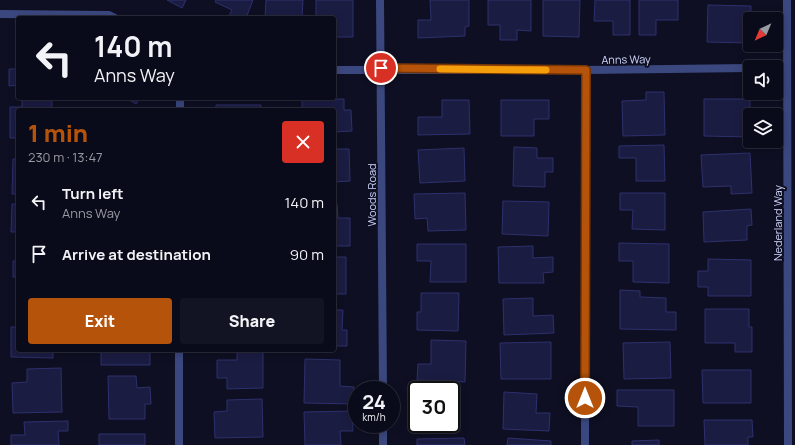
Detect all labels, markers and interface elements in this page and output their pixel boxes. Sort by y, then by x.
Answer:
north arrow [743,12,783,52]
map controls [743,12,783,148]
text: 140 m [94,27,173,65]
icon: left [28,32,80,84]
pin [364,51,398,85]
street label: Anns Way [601,51,651,67]
icon: arrive [370,57,392,79]
button: sound [743,60,783,100]
text: Anns Way [94,63,175,87]
button: layers [743,108,783,148]
text: 1 min [28,116,88,149]
button: close [282,121,324,163]
text: 230 m · 13:47 [28,148,103,166]
street label: Woods Road [364,163,379,227]
text: Turn left [62,183,124,204]
street label: Nederland Way [770,185,785,261]
icon: left [28,191,50,213]
text: 140 m [284,192,324,213]
text: Anns Way [62,204,120,222]
icon: arrive [28,243,50,265]
text: Arrive at destination [62,244,211,265]
text: 90 m [290,244,324,265]
button: Exit [28,298,172,344]
button: Share [180,298,324,344]
position arrow [564,377,606,419]
speed limit sign: 30 [408,381,460,433]
text: 24 [362,388,386,415]
text: km/h [362,410,386,424]

